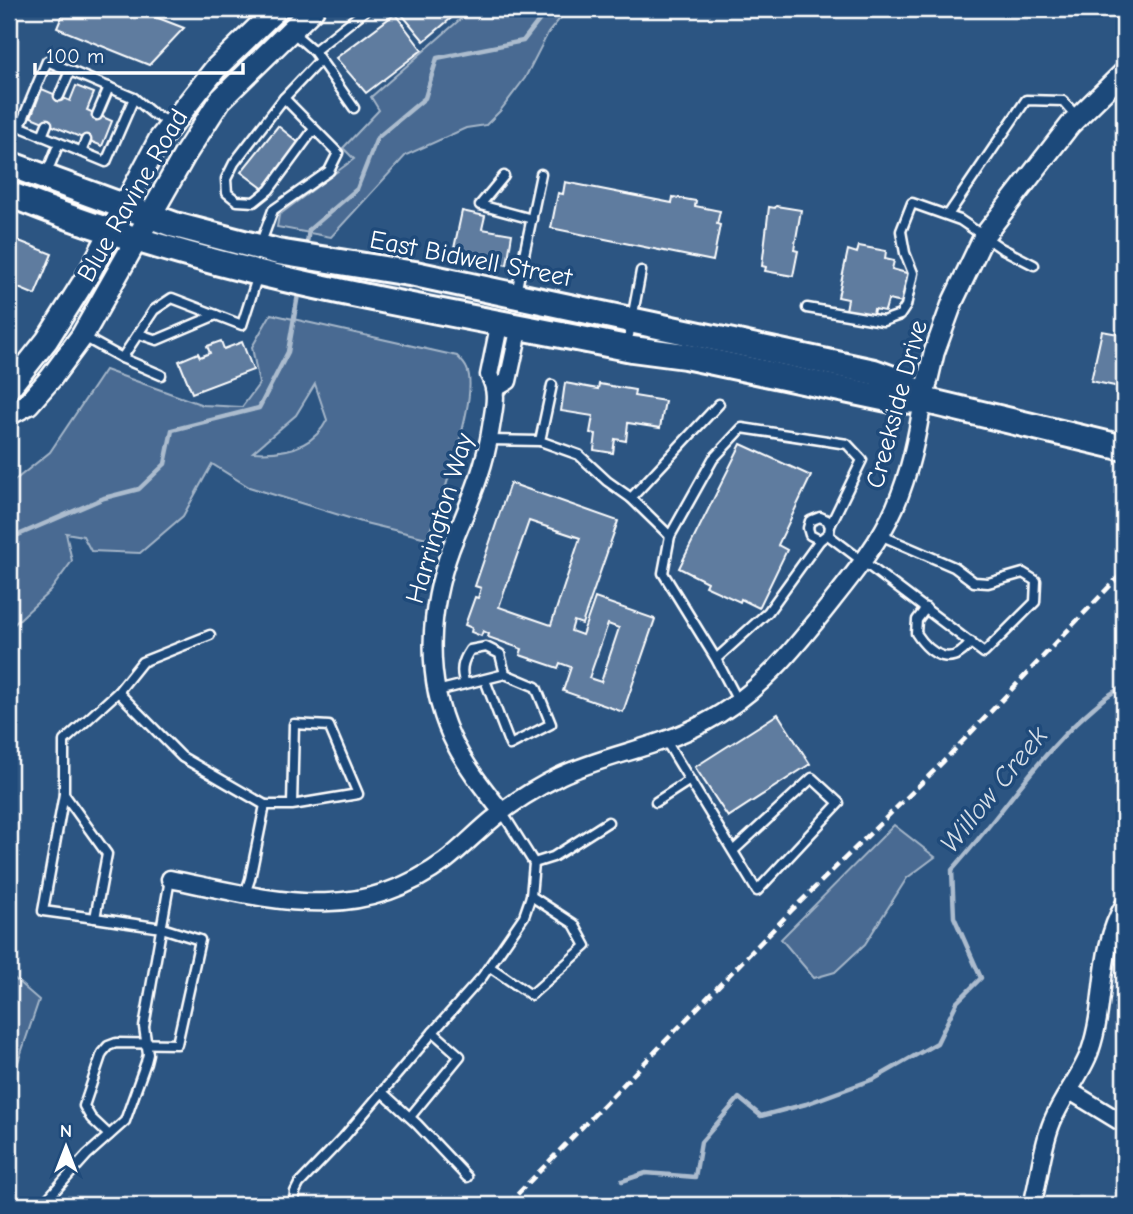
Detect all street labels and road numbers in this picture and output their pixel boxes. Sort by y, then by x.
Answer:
street label: Blue Ravine Road [71,104,194,287]
street label: East Bidwell Street [367,225,576,294]
street label: Creekside Drive [860,317,934,491]
street label: Harrington Way [400,429,480,607]

